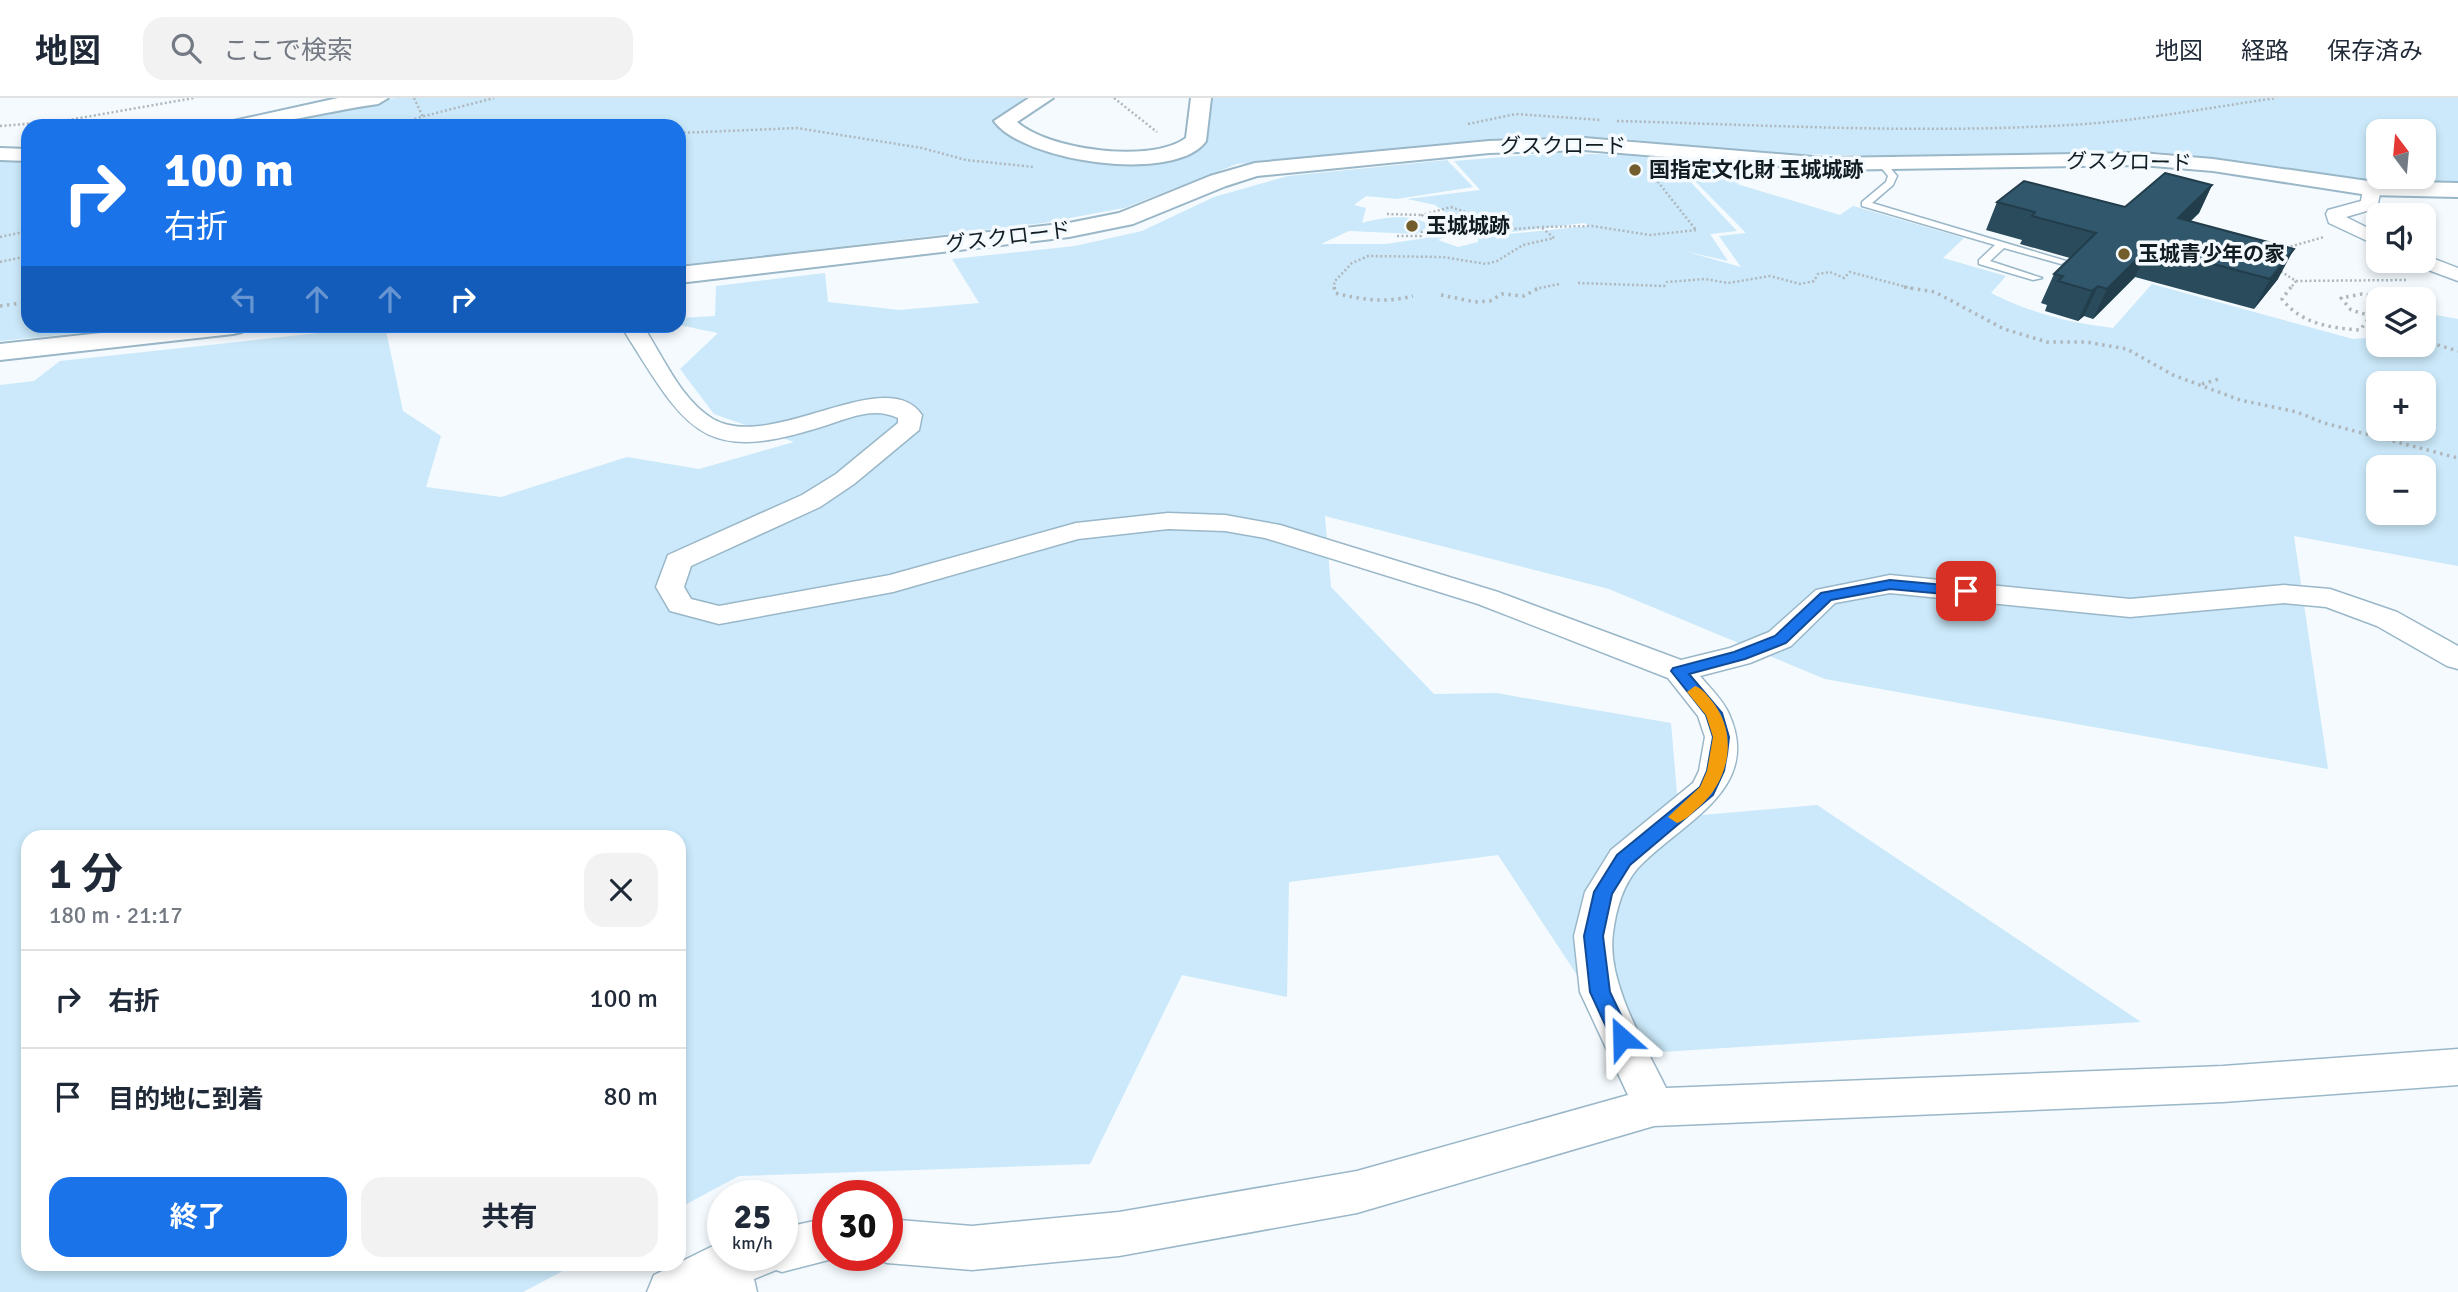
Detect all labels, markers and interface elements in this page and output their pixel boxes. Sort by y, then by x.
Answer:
search box [143,17,633,80]
icon: search [167,29,205,67]
text: 地図 [35,31,101,72]
text: ここで検索 [223,35,353,67]
text: 地図 [2155,36,2203,66]
text: 経路 [2241,36,2289,66]
text: 保存済み [2327,36,2423,66]
north arrow [2366,119,2436,189]
map controls [2366,119,2436,525]
street label: グスクロード [1500,133,1626,159]
text: 100 m [164,140,294,200]
icon: right [49,147,140,238]
street label: グスクロード [2066,148,2192,176]
place label: 国指定文化財 玉城城跡 [1649,157,1864,183]
marker: 国指定文化財 玉城城跡 [1627,162,1643,178]
button: sound [2366,203,2436,273]
text: 右折 [164,207,228,246]
place label: 玉城城跡 [1426,213,1510,239]
street label: グスクロード [944,216,1072,258]
marker: 玉城城跡 [1404,218,1420,234]
place label: 玉城青少年の家 [2138,241,2285,267]
marker: 玉城青少年の家 [2116,246,2132,262]
icon: left [225,280,263,318]
icon: ahead [298,280,336,318]
icon: ahead [371,280,409,318]
icon: right [444,280,482,318]
button: layers [2366,287,2436,357]
button: + [2366,371,2436,441]
button: − [2366,455,2436,525]
pin [1936,561,1996,621]
icon: arrive [1947,572,1985,610]
text: 1 分 [49,849,123,900]
button: close [584,853,658,927]
text: 180 m · 21:17 [49,901,183,930]
icon: right [49,980,87,1018]
text: 100 m [589,983,658,1015]
text: 右折 [108,986,160,1018]
position arrow [1585,1001,1659,1075]
icon: arrive [49,1078,87,1116]
text: 80 m [603,1081,658,1113]
text: 目的地に到着 [108,1084,264,1116]
button: 終了 [49,1177,347,1257]
button: 共有 [361,1177,658,1257]
speed limit sign: 30 [812,1180,903,1271]
text: 25 [734,1195,771,1238]
text: km/h [732,1232,773,1254]

